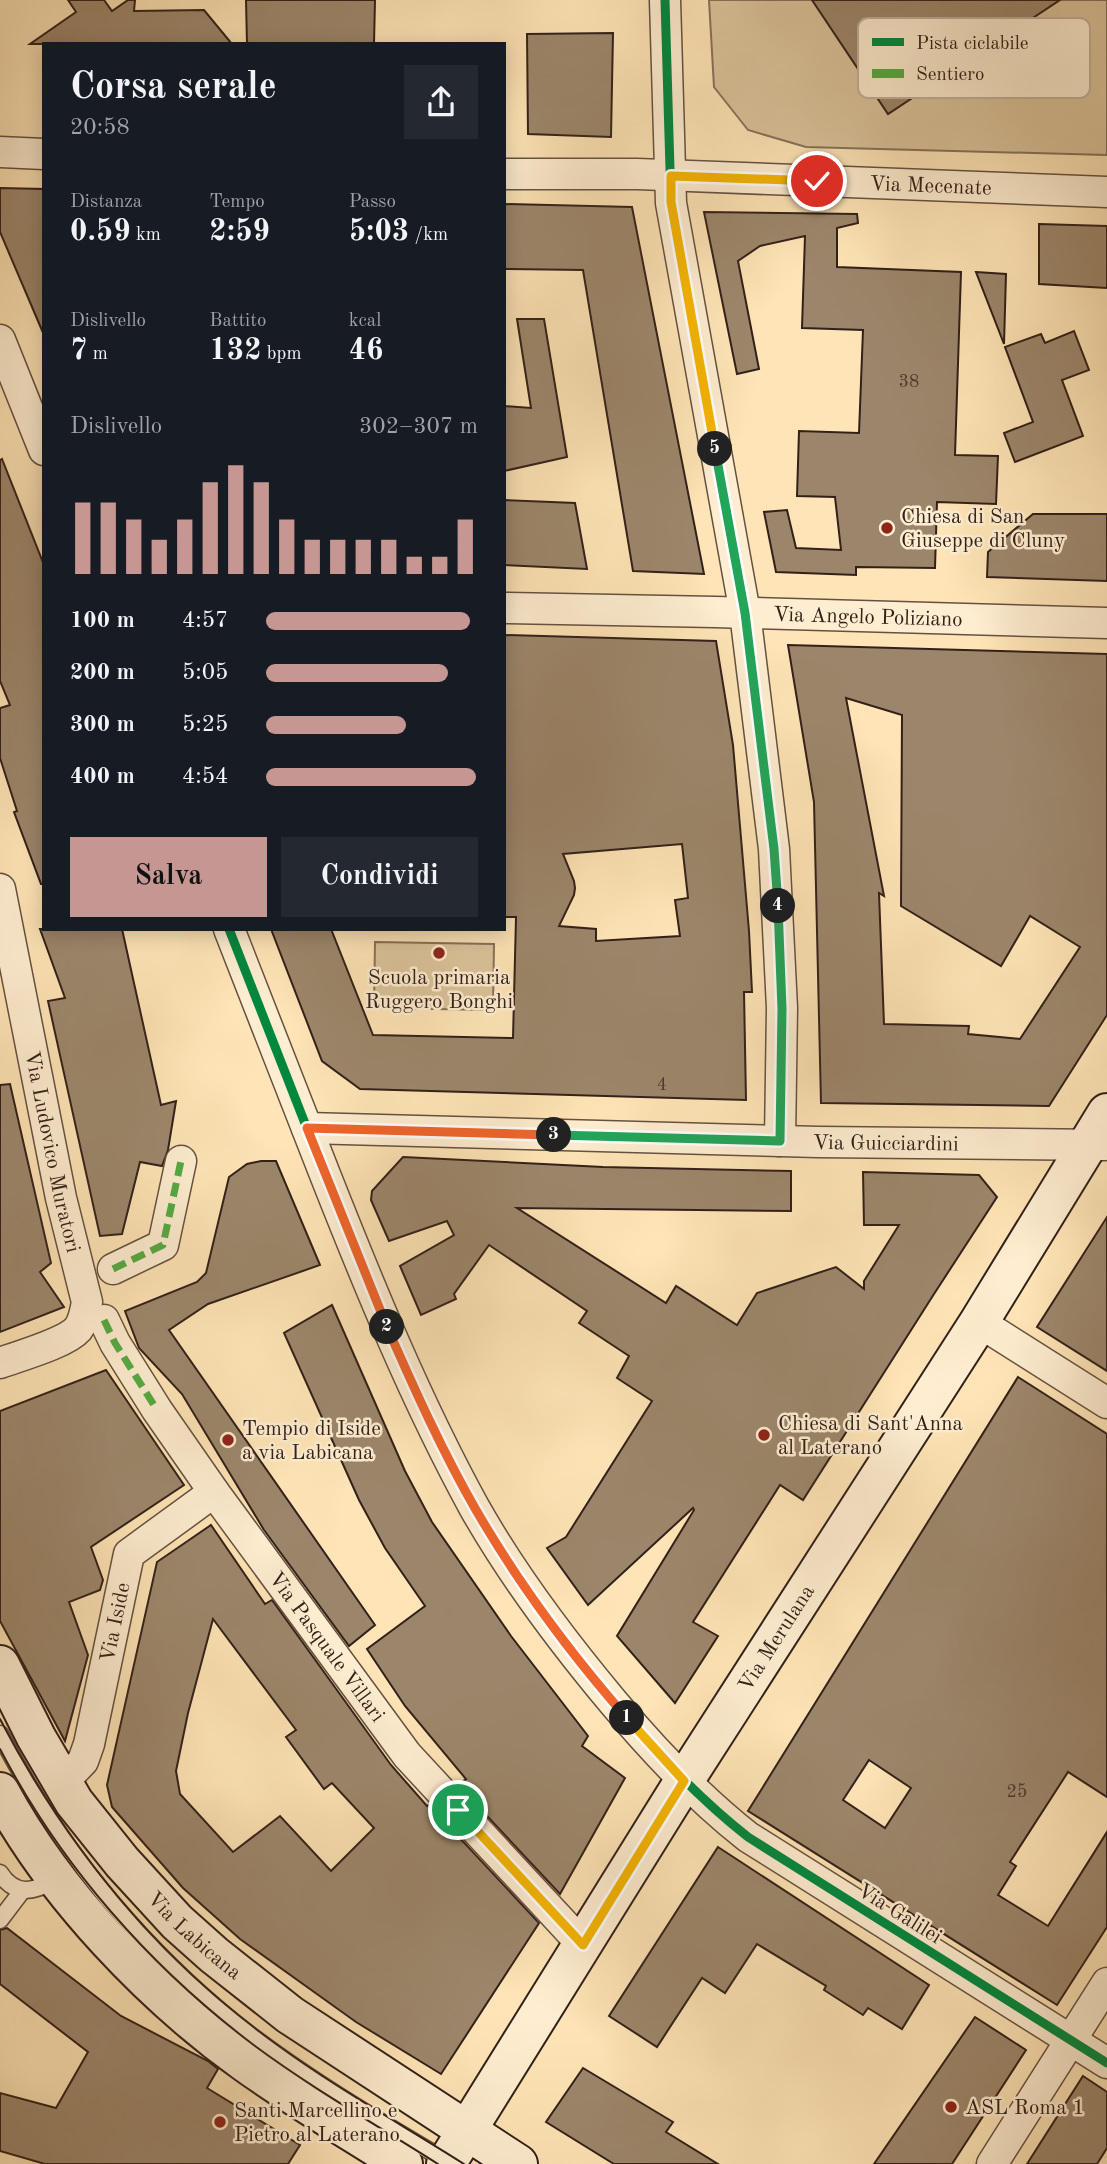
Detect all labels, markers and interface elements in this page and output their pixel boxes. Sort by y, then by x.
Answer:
legend [858,18,1090,98]
text: Pista ciclabile [916,35,1029,54]
button: share [404,65,478,139]
text: Sentiero [916,66,985,85]
text: Corsa serale [70,69,277,107]
text: 20:58 [70,116,130,139]
pin [787,151,847,211]
icon: check [798,162,836,200]
street label: Via Mecenate [869,174,992,200]
text: Distanza [70,193,142,212]
text: Tempo [209,193,265,212]
text: Passo [349,193,396,212]
text: 0.59 [70,217,131,247]
text: 2:59 [209,217,270,247]
text: 5:03 [349,217,409,247]
text: km [131,226,161,245]
text: /km [409,226,448,245]
text: Dislivello [70,312,146,331]
text: Battito [209,312,266,331]
text: kcal [349,312,381,331]
text: 7 [70,336,87,366]
text: 132 [209,336,262,366]
text: 46 [349,336,383,366]
text: m [87,345,108,364]
text: bpm [262,345,302,364]
house number: 38 [899,373,919,391]
text: Dislivello [70,415,162,438]
text: 302–307 m [359,415,478,438]
pin: 5 [698,432,732,466]
text: 5 [709,439,720,458]
place label: Chiesa di San Giuseppe di Cluny [901,507,1065,552]
marker: Chiesa di San Giuseppe di Cluny [879,520,895,536]
street label: Via Angelo Poliziano [773,605,963,631]
text: 100 m [70,609,135,632]
text: 4:57 [182,609,228,632]
text: 200 m [70,661,135,684]
text: 5:05 [182,661,228,684]
text: 300 m [70,713,135,736]
text: 5:25 [182,713,228,736]
text: 400 m [70,765,135,788]
text: 4:54 [182,765,228,788]
button: Salva [70,837,267,917]
button: Condividi [281,837,478,917]
pin: 4 [760,888,796,923]
text: 4 [772,896,783,915]
marker: Scuola primaria Ruggero Bonghi [431,945,447,961]
place label: Scuola primaria Ruggero Bonghi [365,968,513,1013]
street label: Via Ludovico Muratori [20,1050,83,1255]
house number: 4 [657,1076,667,1094]
pin: 3 [536,1118,572,1152]
text: 3 [548,1125,559,1144]
street label: Via Guicciardini [813,1133,959,1155]
pin: 2 [370,1310,404,1344]
text: 2 [381,1317,392,1336]
place label: Chiesa di Sant'Anna al Laterano [778,1414,963,1459]
place label: Tempio di Iside a via Labicana [242,1419,381,1464]
marker: Chiesa di Sant'Anna al Laterano [756,1427,772,1443]
marker: Tempio di Iside a via Labicana [220,1432,236,1448]
street label: Via Pasquale Villari [264,1568,388,1726]
street label: Via Iside [98,1581,135,1664]
street label: Via Merulana [735,1582,819,1696]
pin: 1 [610,1700,644,1736]
text: 1 [621,1708,632,1727]
pin [428,1780,488,1840]
house number: 25 [1007,1783,1027,1801]
icon: arrive [439,1791,477,1829]
street label: Via Galilei [853,1880,945,1948]
street label: Via Labicana [143,1888,245,1984]
place label: ASL Roma 1 [965,2098,1085,2119]
marker: ASL Roma 1 [943,2099,959,2115]
place label: Santi Marcellino e Pietro al Laterano [234,2101,400,2146]
marker: Santi Marcellino e Pietro al Laterano [212,2114,228,2130]

